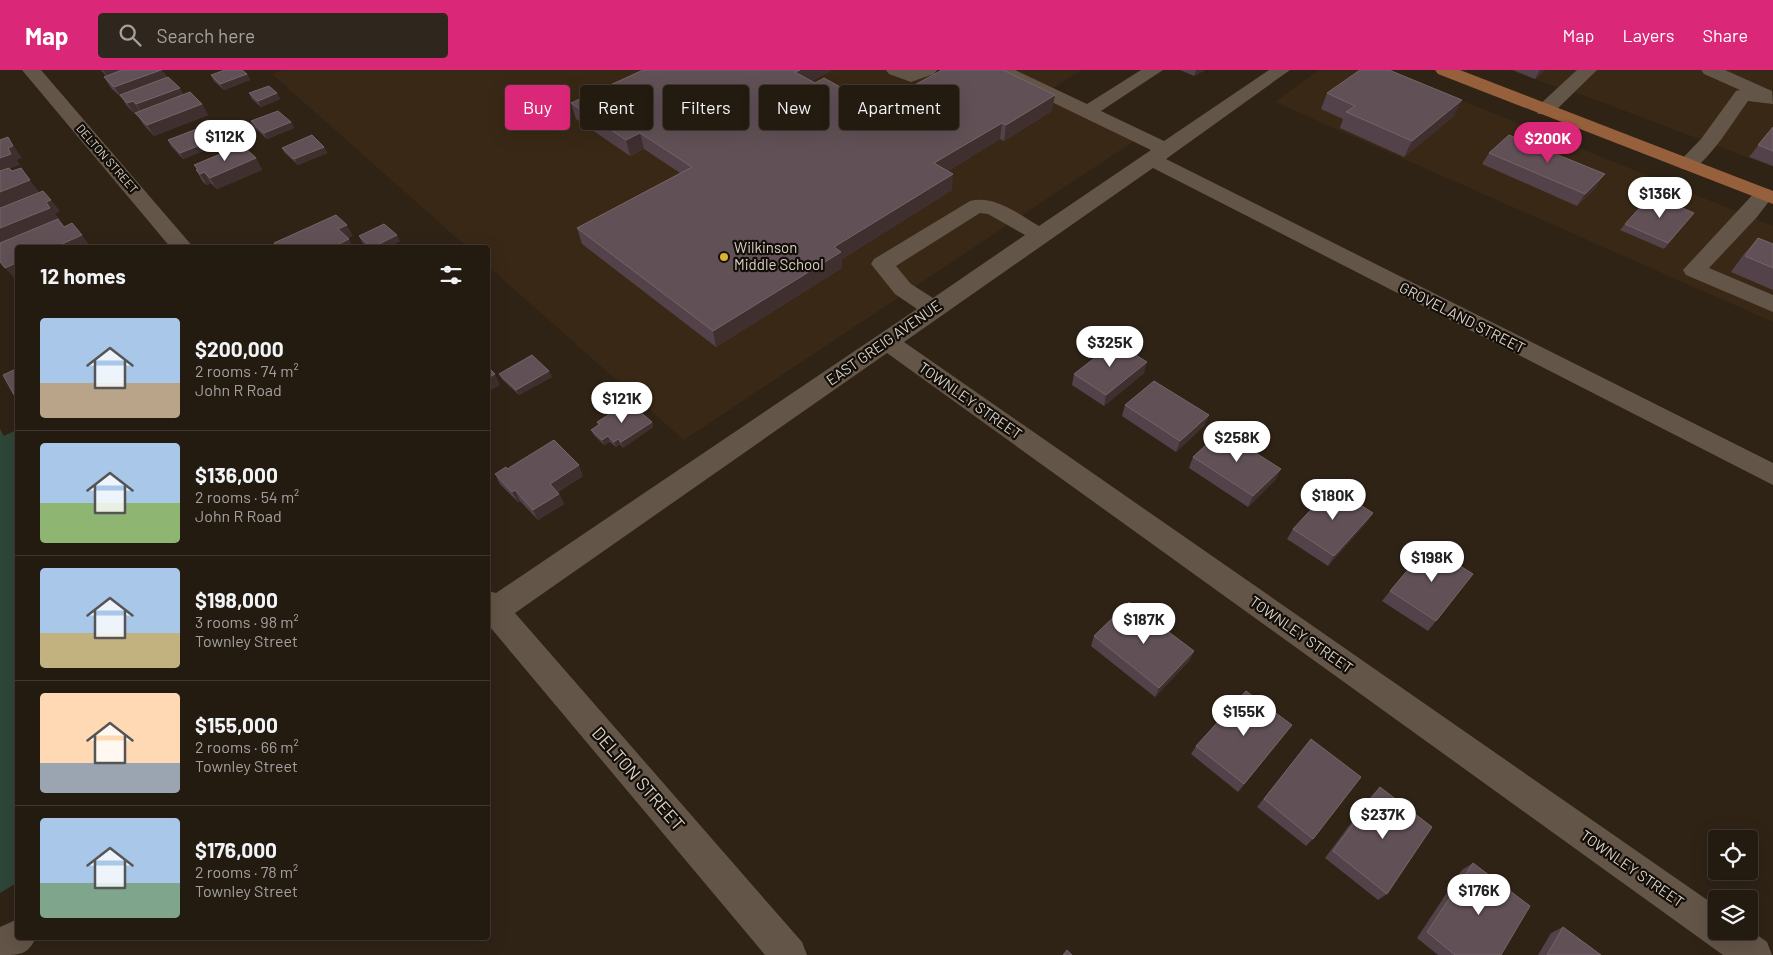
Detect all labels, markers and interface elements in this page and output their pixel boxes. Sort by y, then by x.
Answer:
search box [98,13,448,58]
text: Map [25,21,68,50]
icon: search [116,21,144,49]
text: Search here [156,24,255,47]
text: Map [1562,24,1594,46]
text: Layers [1622,24,1675,46]
text: Share [1703,24,1748,46]
chip: Buy [505,85,570,130]
chip: Rent [580,85,653,130]
chip: Filters [663,85,749,130]
chip: New [759,85,829,130]
chip: Apartment [839,85,959,130]
pin: $112K [190,119,260,162]
street label: DELTON STREET [74,121,142,196]
pin: $200K [1513,122,1583,164]
text: $112K [205,126,245,145]
text: $200K [1525,128,1571,147]
pin: $136K [1625,176,1695,219]
text: $136K [1639,183,1681,202]
place label: Wilkinson Middle School [734,238,824,273]
marker: Wilkinson Middle School [718,251,730,263]
icon: filters [437,261,465,289]
text: 12 homes [40,263,126,288]
street label: GROVELAND STREET [1397,278,1528,357]
street label: EAST GREIG AVENUE [822,296,944,389]
pin: $325K [1075,326,1145,368]
text: $325K [1087,332,1133,351]
text: $200,000 [195,336,284,361]
icon: home [80,338,140,398]
street label: TOWNLEY STREET [915,358,1026,443]
text: 2 rooms · 74 m² [195,361,299,380]
text: John R Road [195,380,282,399]
pin: $121K [587,382,657,424]
text: $121K [602,388,642,407]
pin: $258K [1202,420,1272,463]
text: $258K [1214,427,1260,446]
text: $136,000 [195,462,278,487]
icon: home [80,463,140,523]
pin: $180K [1298,478,1368,521]
text: $180K [1312,485,1354,504]
text: 2 rooms · 54 m² [195,487,299,506]
text: John R Road [195,506,282,525]
pin: $198K [1397,540,1467,583]
text: $198K [1411,547,1453,566]
text: $198,000 [195,587,278,612]
icon: home [80,588,140,648]
street label: TOWNLEY STREET [1246,592,1357,677]
pin: $187K [1109,602,1179,645]
text: $187K [1123,609,1165,628]
text: 3 rooms · 98 m² [195,612,299,631]
text: Townley Street [195,631,298,650]
pin: $155K [1209,694,1279,737]
text: $155K [1223,701,1265,720]
text: $155,000 [195,712,278,737]
icon: home [80,713,140,773]
street label: DELTON STREET [588,722,690,835]
text: 2 rooms · 66 m² [195,737,299,756]
text: Townley Street [195,756,298,775]
pin: $237K [1348,798,1418,840]
text: $237K [1361,804,1405,823]
street label: TOWNLEY STREET [1577,826,1688,911]
map controls [1708,830,1758,940]
button: locate [1708,830,1758,880]
text: $176,000 [195,837,277,862]
icon: home [80,838,140,898]
text: 2 rooms · 78 m² [195,862,298,881]
pin: $176K [1444,874,1514,916]
text: $176K [1458,880,1500,899]
text: Townley Street [195,881,298,900]
button: layers [1708,890,1758,940]

